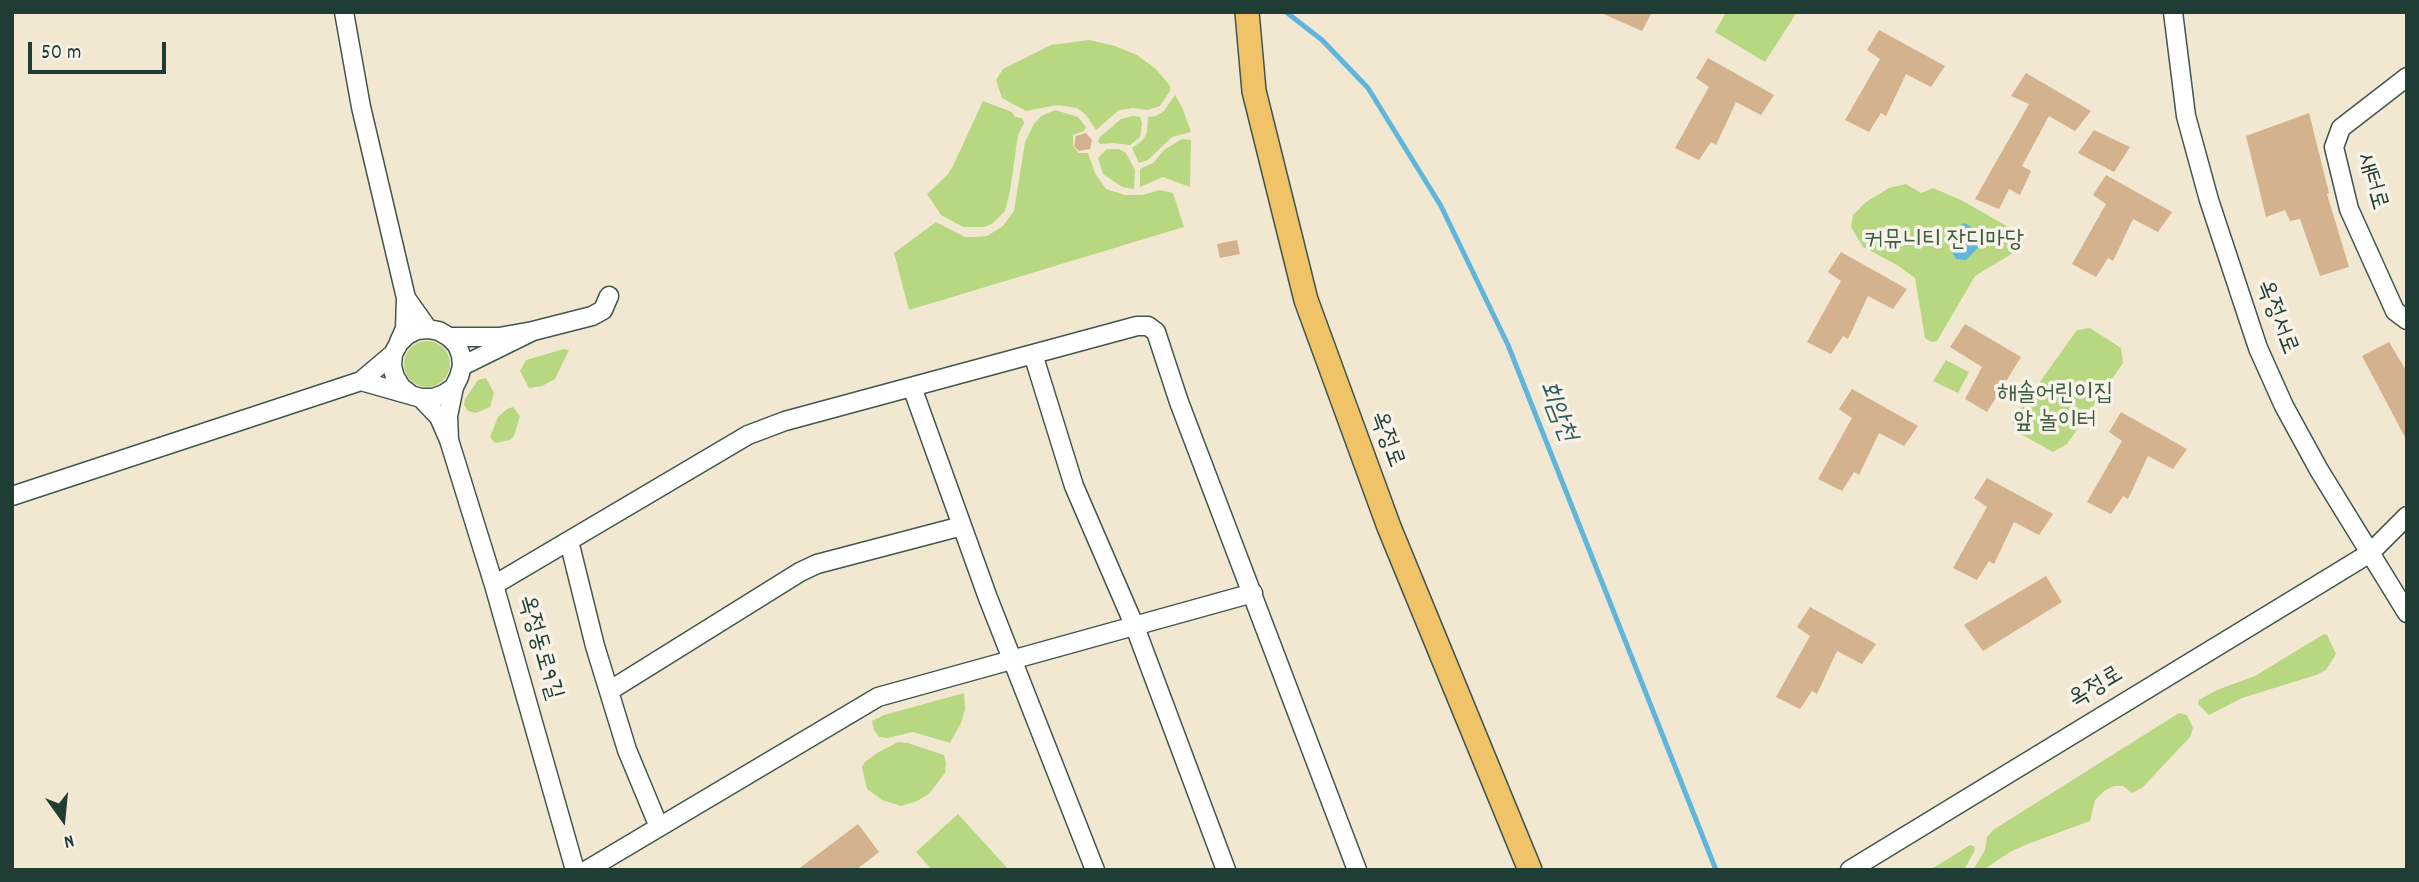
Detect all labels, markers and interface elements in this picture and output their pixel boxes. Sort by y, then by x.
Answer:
scale bar [32,28,170,72]
text: 50 m [41,39,81,69]
street label: 새터로 [2348,150,2392,214]
park label: 커뮤니티 잔디마당 [1864,229,2024,257]
street label: 옥정서로 [2248,277,2302,359]
water label: 회암천 [1529,377,1581,447]
park label: 해솔어린이집 앞 놀이터 [1997,382,2113,438]
street label: 옥정로 [1362,408,1408,472]
street label: 옥정동로9길 [509,592,567,704]
street label: 옥정로 [2065,662,2129,716]
north arrow [28,784,98,854]
text: N [61,826,77,854]

